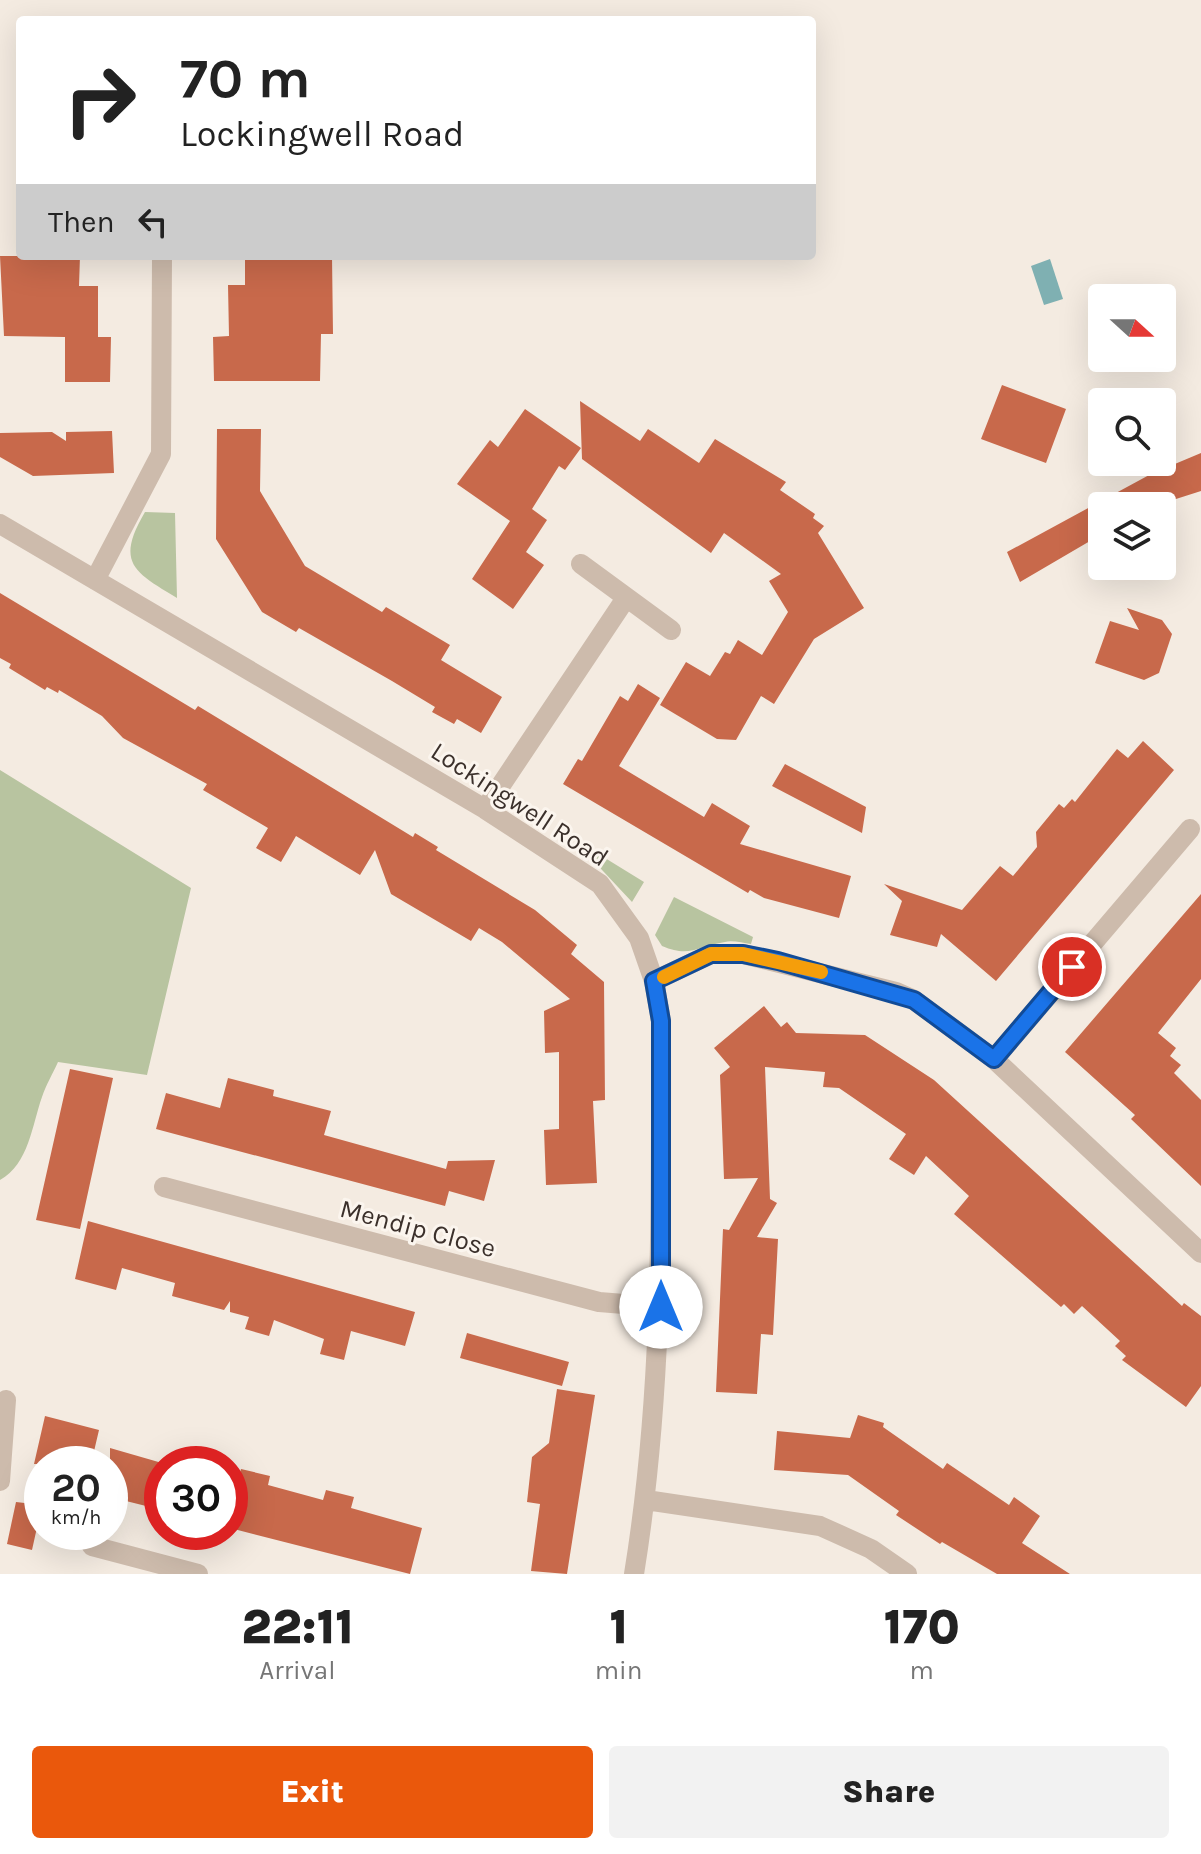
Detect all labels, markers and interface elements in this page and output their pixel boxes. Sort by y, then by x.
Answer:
text: 70 m [180,46,311,111]
icon: right [48,48,152,152]
text: Lockingwell Road [180,113,464,155]
icon: left [131,200,175,244]
text: Then [48,204,115,240]
north arrow [1088,284,1176,372]
map controls [1088,284,1176,580]
button: search [1088,388,1176,476]
button: layers [1088,492,1176,580]
street label: Lockingwell Road [425,736,614,873]
pin [1038,933,1106,1001]
icon: arrive [1050,945,1094,989]
street label: Mendip Close [337,1193,499,1264]
position arrow [619,1265,703,1349]
speed limit sign: 30 [144,1446,248,1550]
text: 20 [51,1464,101,1511]
text: km/h [51,1506,101,1529]
text: 22:11 [241,1599,354,1655]
text: 1 [609,1599,628,1655]
text: 170 [884,1599,960,1655]
text: Arrival [259,1655,335,1686]
text: min [595,1655,643,1686]
text: m [910,1655,934,1686]
button: Exit [32,1746,593,1838]
button: Share [609,1746,1169,1838]

